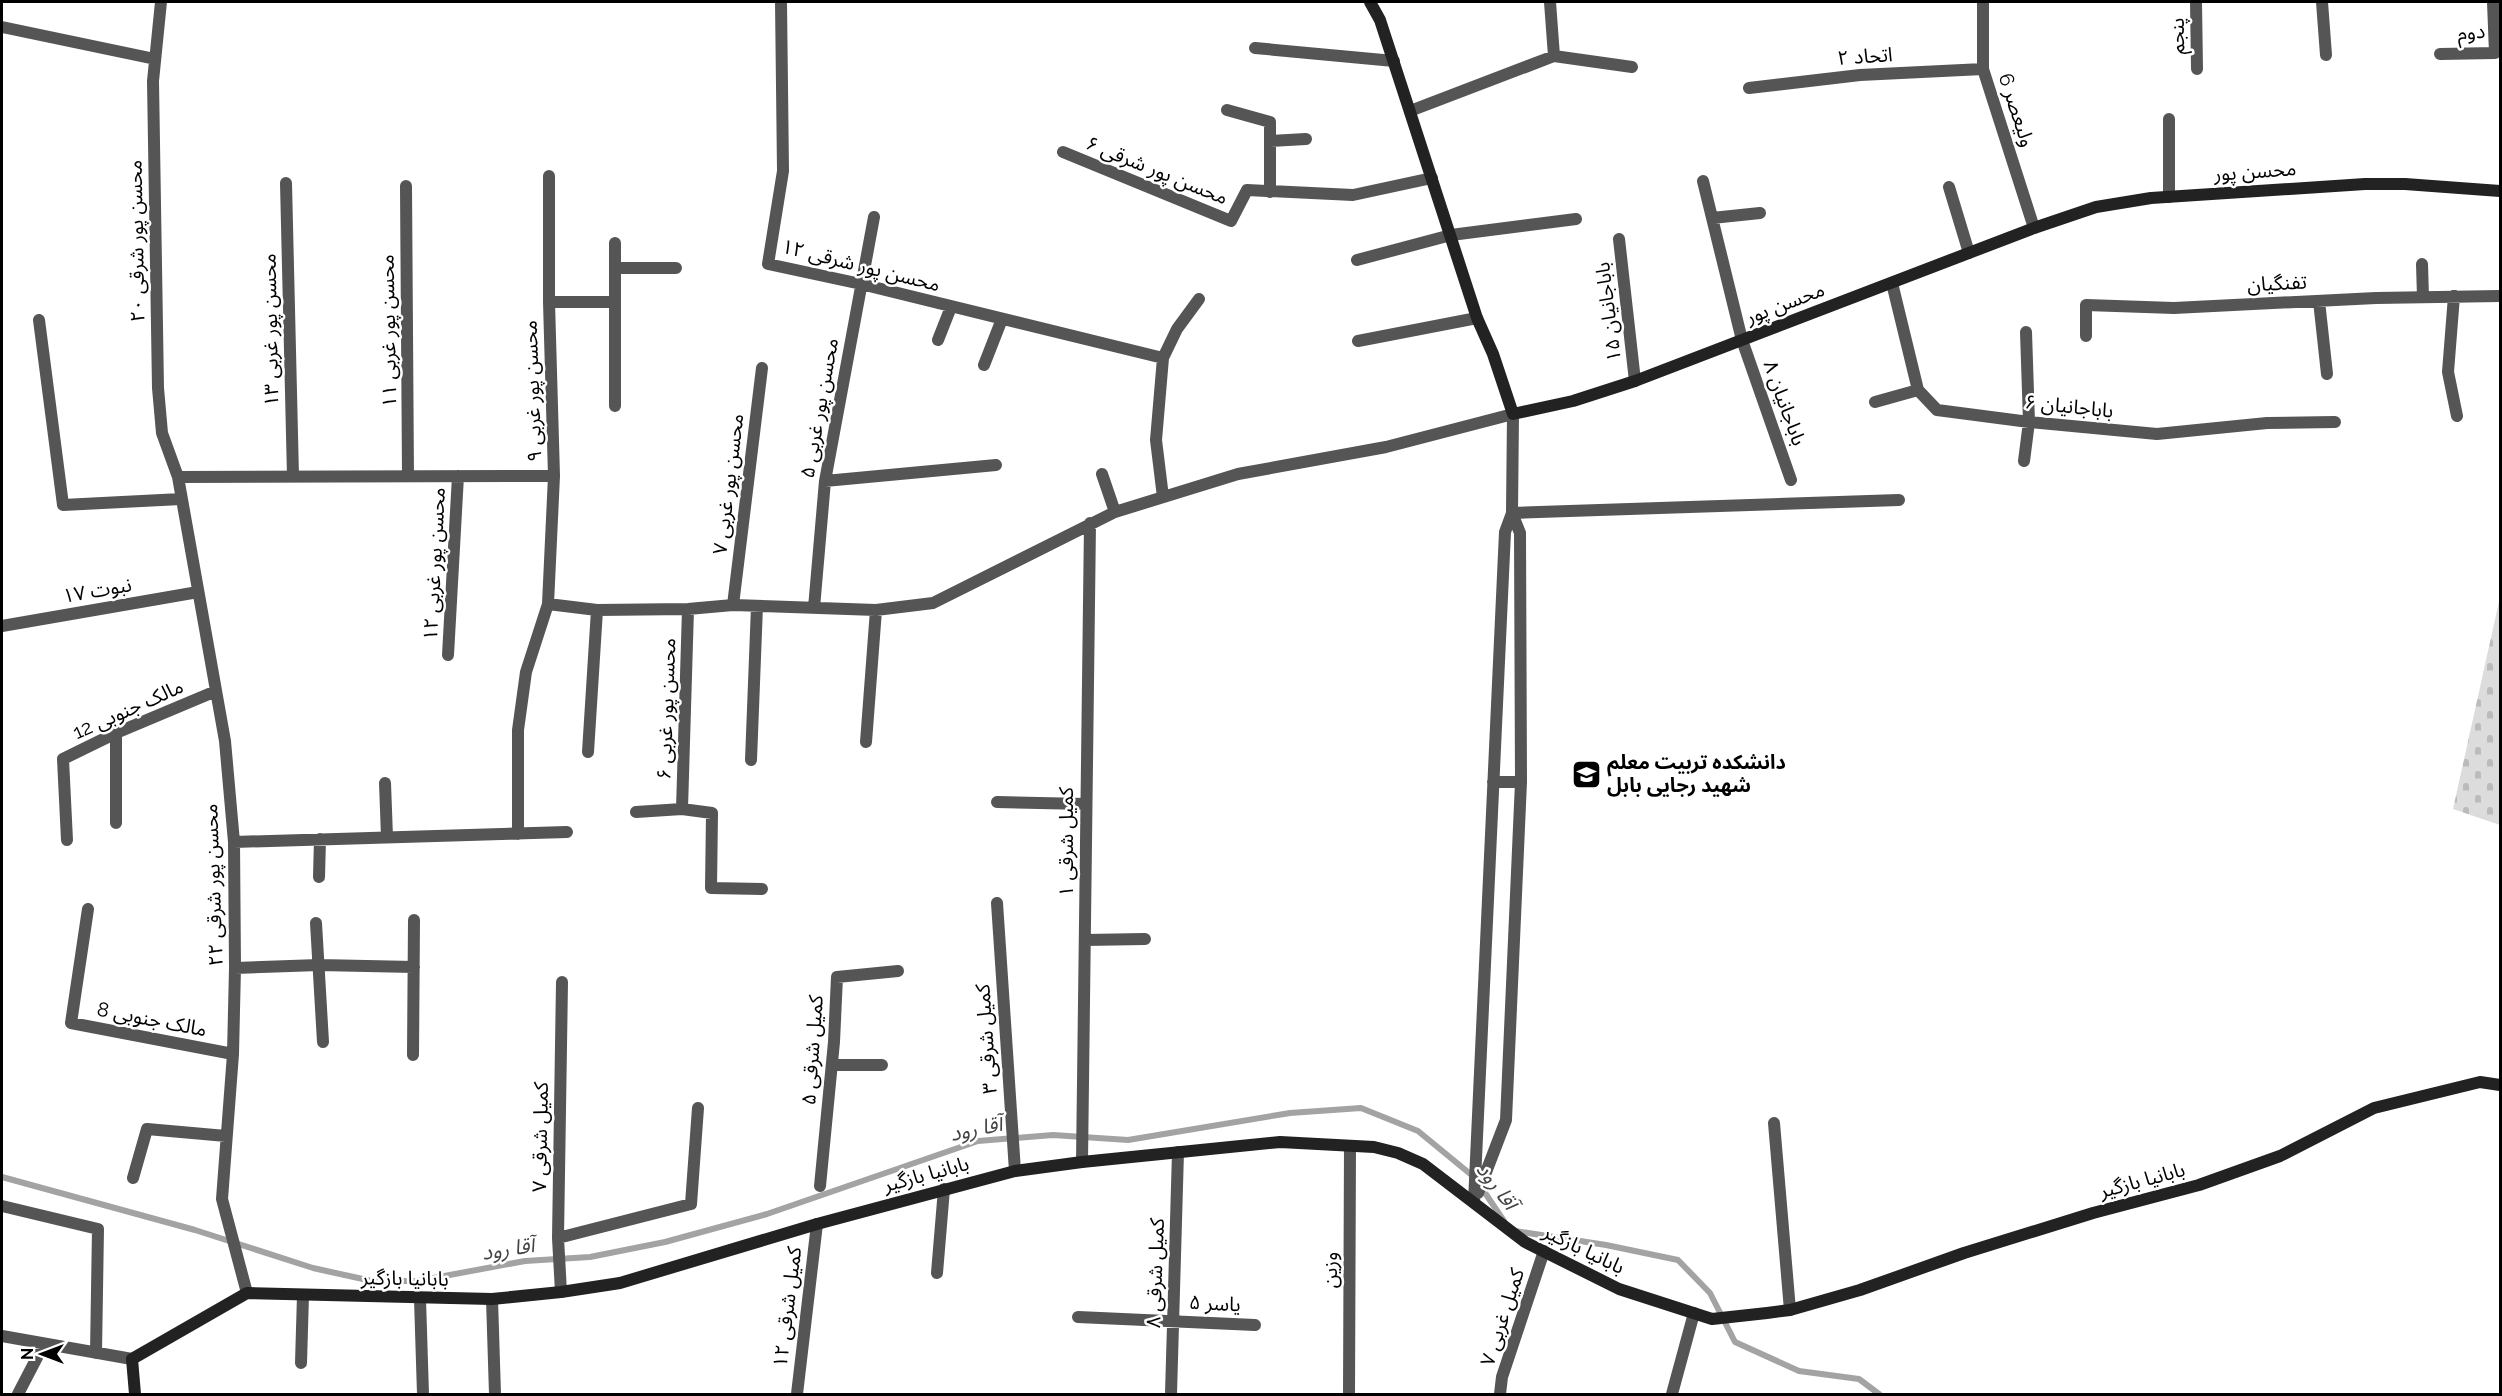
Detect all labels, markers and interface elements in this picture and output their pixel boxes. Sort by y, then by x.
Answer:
street label: پنجم [2165,17,2192,55]
street label: دوم [2456,19,2487,48]
street label: اتحاد ۲ [1837,42,1893,70]
street label: ولیعصر 6 [1994,70,2040,150]
street label: محسن پور شرقی ۶ [1082,131,1232,210]
street label: محسن پور [2212,156,2297,187]
street label: محسن پور شرقی ۲۰ [123,160,151,322]
street label: محسن پور شرقی ۱۲ [779,234,943,297]
street label: محسن پور غربی ۱۳ [257,253,284,407]
street label: محسن پور غربی ۱۱ [375,254,402,408]
street label: باباجانیان ۱۵ [1590,261,1626,363]
street label: تفنگیان [2246,269,2308,297]
street label: محسن پور [1741,277,1828,330]
street label: محسن پور غربی ۹ [518,320,548,462]
street label: محسن پور غربی ۵ [795,336,844,480]
street label: باباجانیان ۸ [1759,357,1811,449]
street label: باباجانیان ۶ [2024,389,2114,423]
street label: محسن پور غربی ۷ [707,412,750,556]
street label: محسن پور غربی ۱۲ [418,487,451,641]
street label: نبوت ۱۷ [61,572,133,608]
street label: محسن پور غربی ۶ [652,638,682,780]
street label: مالک جنوبی 12 [69,674,187,744]
place label: دانشکده تربیت معلم شهید رجایی بابل [1607,750,1786,797]
school or university icon: دانشکده تربیت معلم شهید رجایی بابل [1570,758,1602,790]
street label: کمیل شرقی ۱ [1054,786,1078,897]
street label: محسن پور شرقی ۲۲ [198,803,229,967]
street label: کمیل شرقی ۳ [970,982,1002,1095]
street label: کمیل شرقی ۵ [796,993,828,1106]
street label: مالک جنوبی 8 [95,997,209,1041]
street label: کمیل شرقی ۷ [527,1081,553,1192]
water label: آقا رود [947,1110,1009,1146]
street label: بابانیا بازگیر [880,1151,971,1197]
water label: آقا رود [1472,1157,1526,1218]
street label: بابانیا بازگیر [2096,1157,2187,1203]
street label: کمیل شرقی ۸ [1141,1217,1169,1328]
street label: بابانیا بازگیر [1539,1219,1629,1279]
water label: آقا رود [480,1231,541,1265]
street label: کمیل شرقی ۱۲ [768,1244,806,1369]
street label: وزین [1318,1252,1342,1288]
street label: بابانیا بازگیر [360,1265,449,1291]
street label: کمیل غربی ۷ [1475,1265,1529,1369]
street label: یاسر ۵ [1188,1290,1242,1316]
north arrow [12,1324,72,1384]
text: N [18,1348,37,1360]

